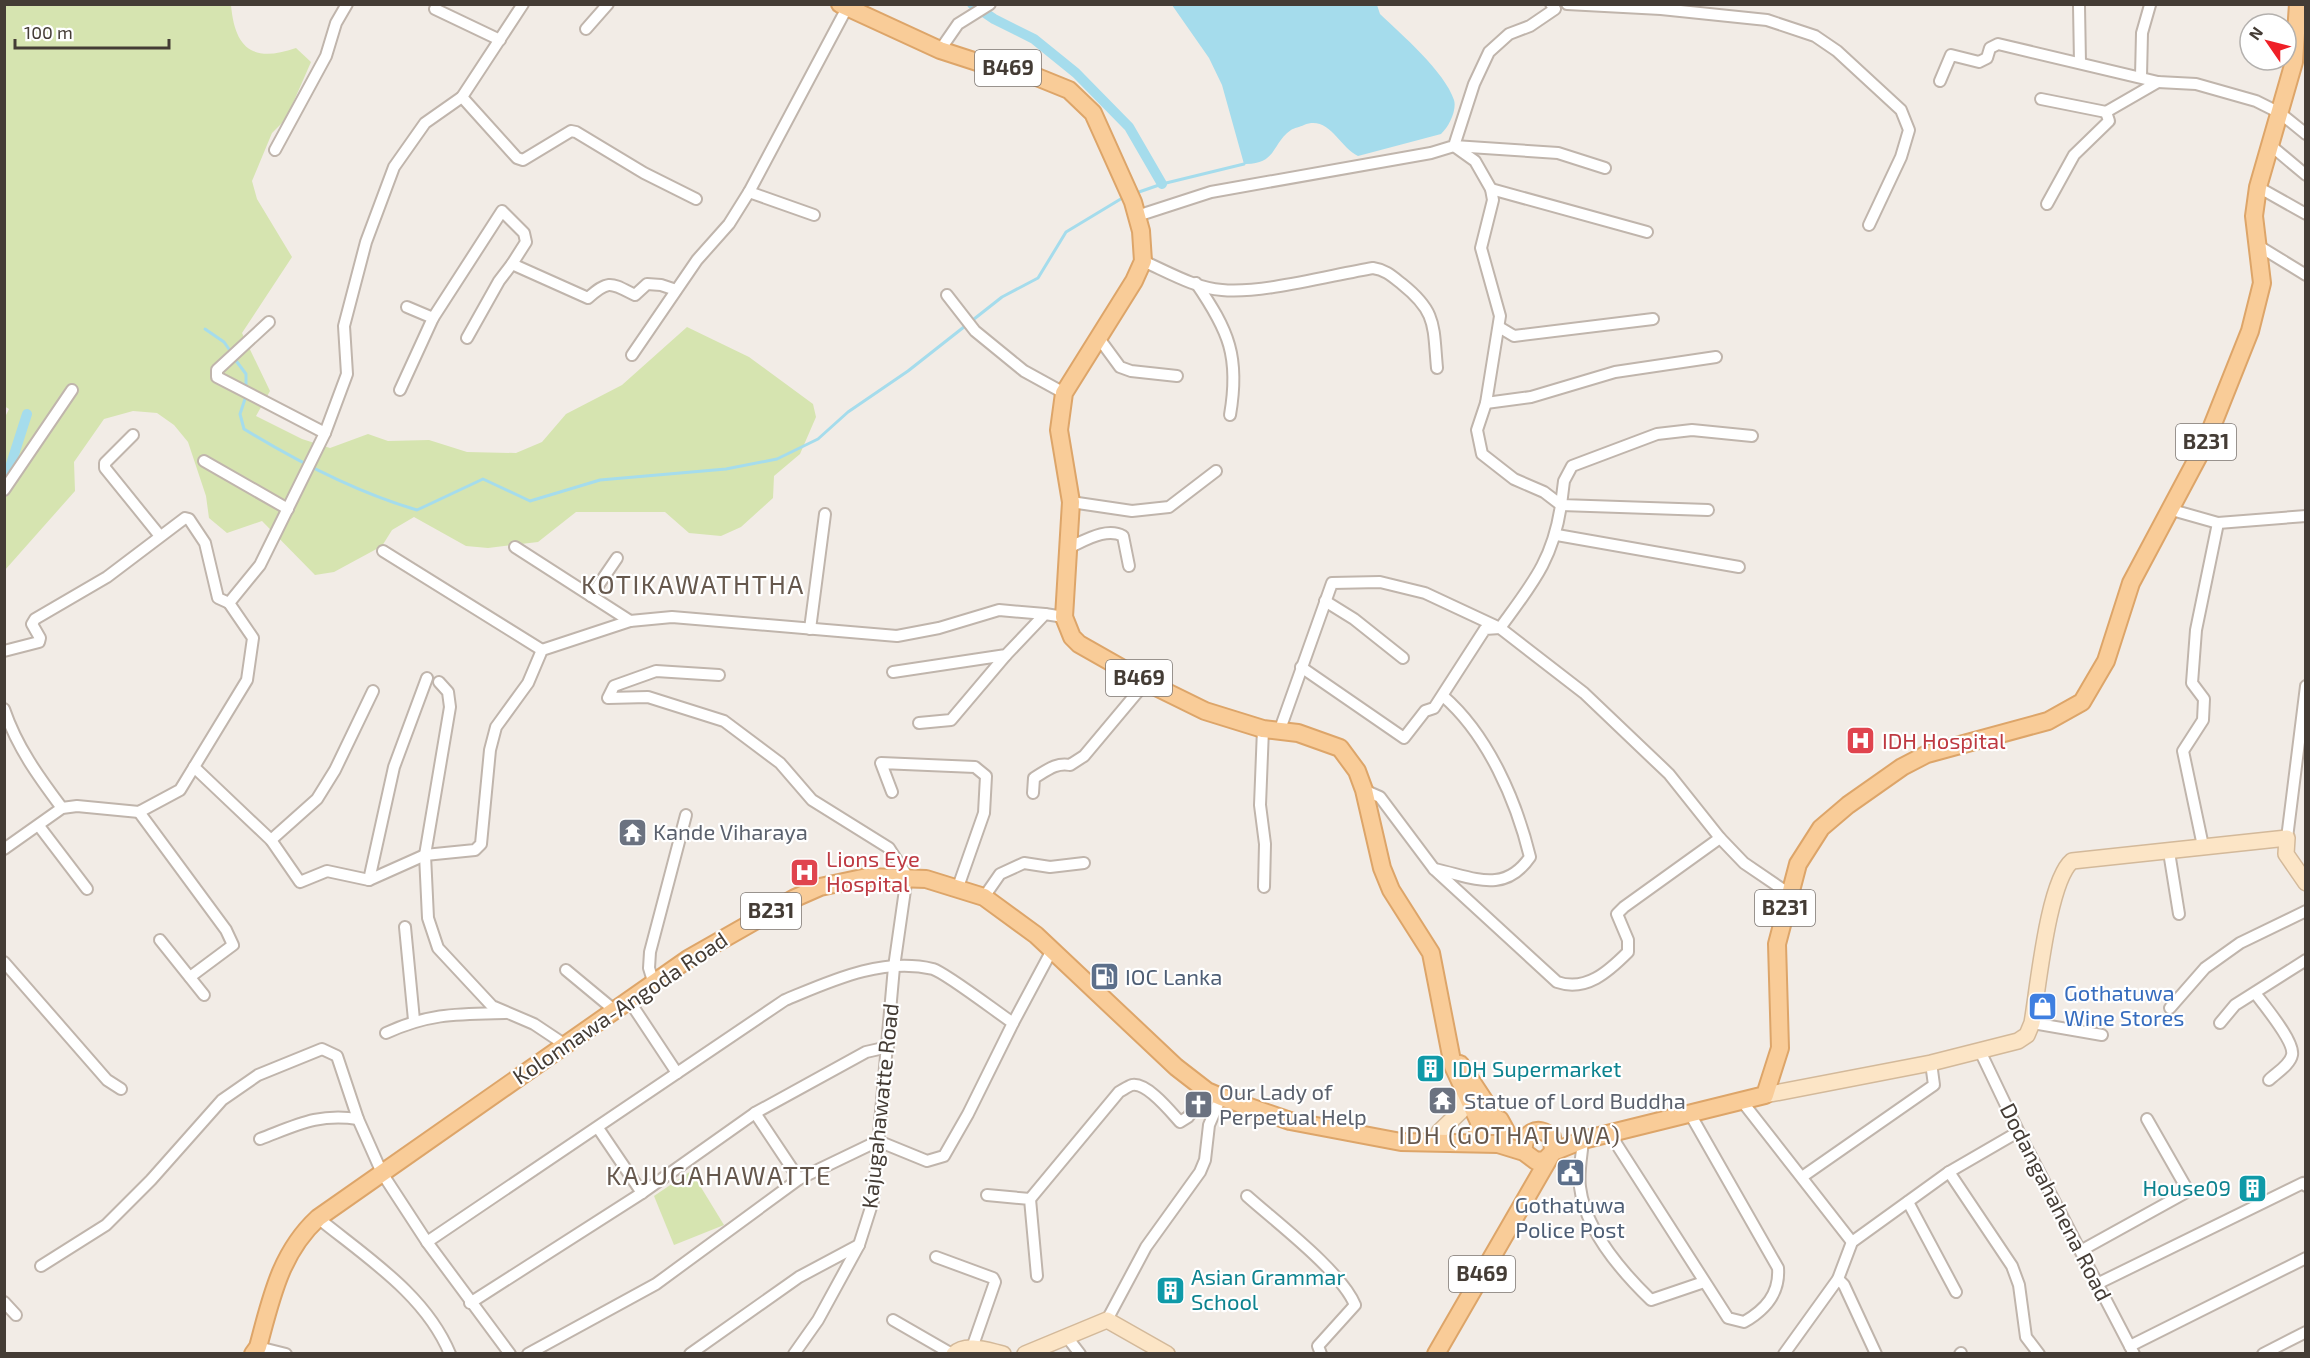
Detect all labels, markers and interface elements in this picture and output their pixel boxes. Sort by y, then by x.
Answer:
scale bar [15,12,170,50]
north arrow [2238,12,2298,72]
text: 100 m [24,21,73,43]
text: N [2244,23,2266,43]
road number: B469 [975,50,1041,86]
road number: B231 [2176,424,2236,460]
district label: KOTIKAWATHTHA [581,568,805,599]
road number: B469 [1106,660,1172,696]
hospital icon: IDH Hospital [1845,725,1877,757]
place label: IDH Hospital [1882,727,2006,753]
temple icon: Kande Viharaya [616,816,648,848]
place label: Kande Viharaya [653,818,808,844]
place label: Lions Eye Hospital [826,845,920,896]
hospital icon: Lions Eye Hospital [789,856,821,888]
road number: B231 [1755,890,1815,926]
road number: B231 [741,893,801,929]
street label: Kolonnawa-Angoda Road [507,926,732,1089]
fuel station icon: IOC Lanka [1088,961,1120,993]
place label: IOC Lanka [1125,963,1222,989]
place label: Gothatuwa Wine Stores [2064,979,2184,1030]
shop icon: Gothatuwa Wine Stores [2027,990,2059,1022]
street label: Kajugahawatte Road [855,1002,904,1210]
building icon: IDH Supermarket [1415,1053,1447,1085]
place label: IDH Supermarket [1452,1055,1622,1081]
place label: Our Lady of Perpetual Help [1219,1078,1367,1129]
temple icon: Statue of Lord Buddha [1427,1085,1459,1117]
place label: Statue of Lord Buddha [1464,1087,1686,1113]
church icon: Our Lady of Perpetual Help [1182,1089,1214,1121]
street label: Dodangahahena Road [1996,1098,2118,1305]
district label: IDH (GOTHATUWA) [1399,1120,1621,1149]
public building icon: Gothatuwa Police Post [1554,1157,1586,1189]
district label: KAJUGAHAWATTE [606,1159,832,1190]
building icon: House09 [2236,1172,2268,1204]
place label: House09 [2142,1174,2231,1200]
place label: Gothatuwa Police Post [1515,1191,1625,1242]
road number: B469 [1449,1256,1515,1292]
place label: Asian Grammar School [1191,1263,1345,1314]
building icon: Asian Grammar School [1154,1274,1186,1306]

